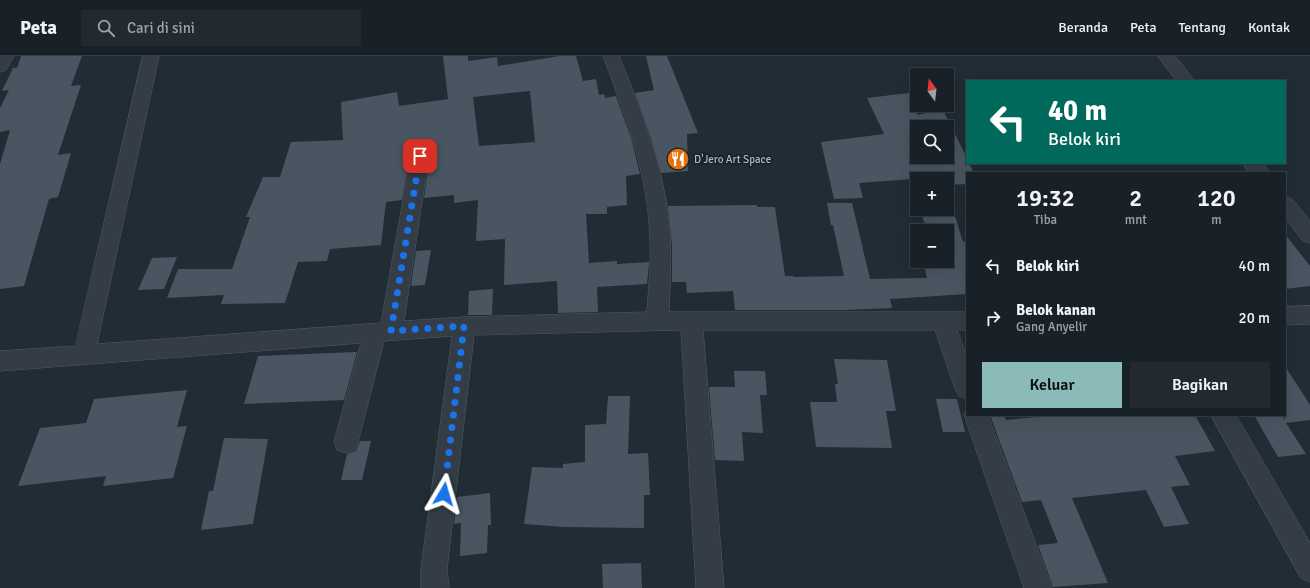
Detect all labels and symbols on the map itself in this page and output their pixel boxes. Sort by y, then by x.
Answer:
north arrow [910,68,954,112]
pin [403,139,437,173]
restaurant icon: D'Jero Art Space [665,146,691,172]
place label: D'Jero Art Space [694,153,771,166]
position arrow [423,473,465,515]

